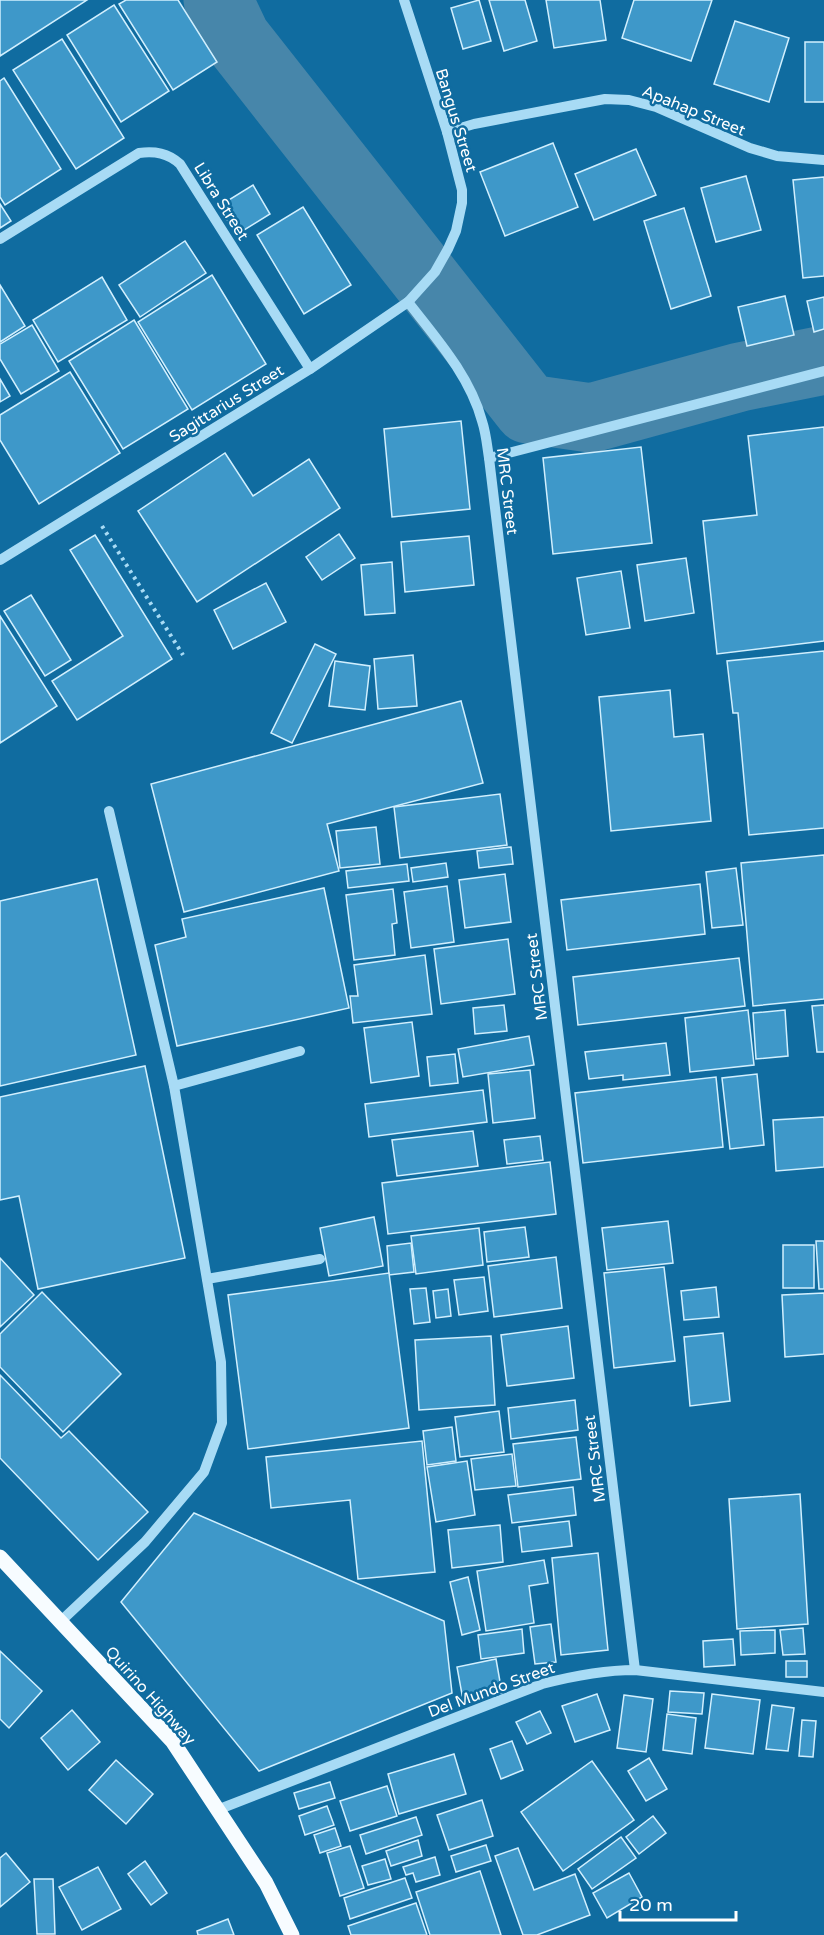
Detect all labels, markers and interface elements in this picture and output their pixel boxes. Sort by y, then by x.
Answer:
street label: Bangus Street [431,66,481,174]
street label: Apahap Street [639,81,748,141]
street label: Libra Street [189,159,253,244]
street label: Sagittarius Street [165,361,288,447]
street label: MRC Street [492,446,522,536]
street label: MRC Street [522,932,552,1022]
street label: MRC Street [580,1414,610,1504]
street label: Quirino Highway [101,1642,200,1749]
street label: Del Mundo Street [425,1658,557,1722]
scale bar [620,1884,736,1922]
text: 20 m [629,1894,673,1916]

